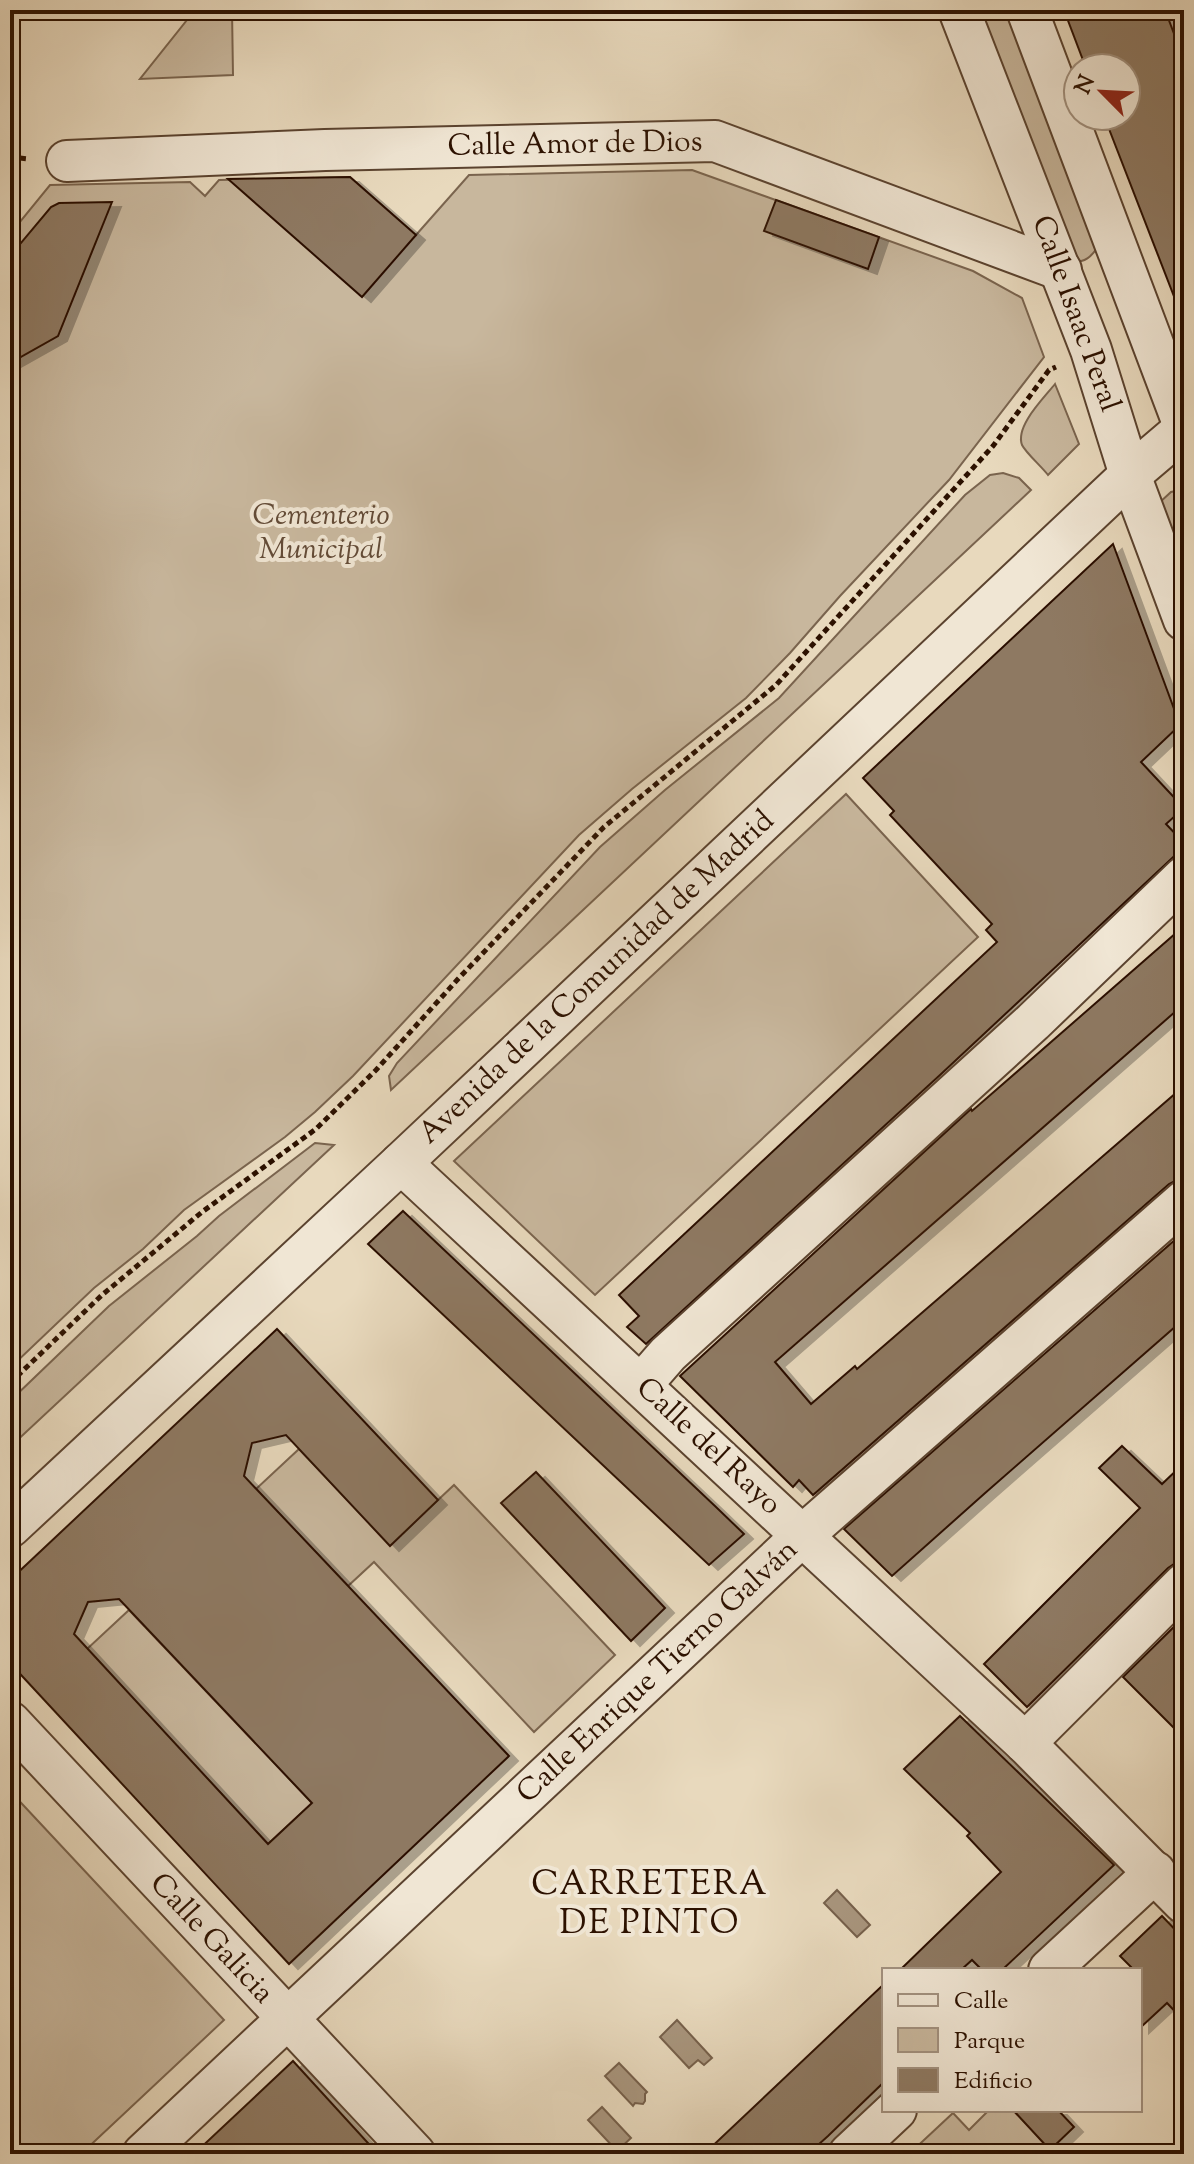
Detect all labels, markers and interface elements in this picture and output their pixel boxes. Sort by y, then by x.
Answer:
north arrow [1062,52,1142,132]
text: N [1068,70,1105,100]
street label: Calle Amor de Dios [447,121,703,169]
street label: Calle Isaac Peral [1020,210,1130,418]
park label: Cementerio Municipal [252,495,390,572]
street label: Avenida de la Comunidad de Madrid [409,801,785,1155]
street label: Calle del Rayo [626,1368,790,1526]
street label: Calle Enrique Tierno Galván [508,1530,808,1814]
district label: CARRETERA DE PINTO [531,1861,769,1949]
street label: Calle Galicia [139,1864,283,2014]
legend [882,1968,1142,2112]
text: Calle [954,1985,1008,2019]
text: Parque [954,2025,1025,2059]
text: Edificio [954,2065,1033,2099]

